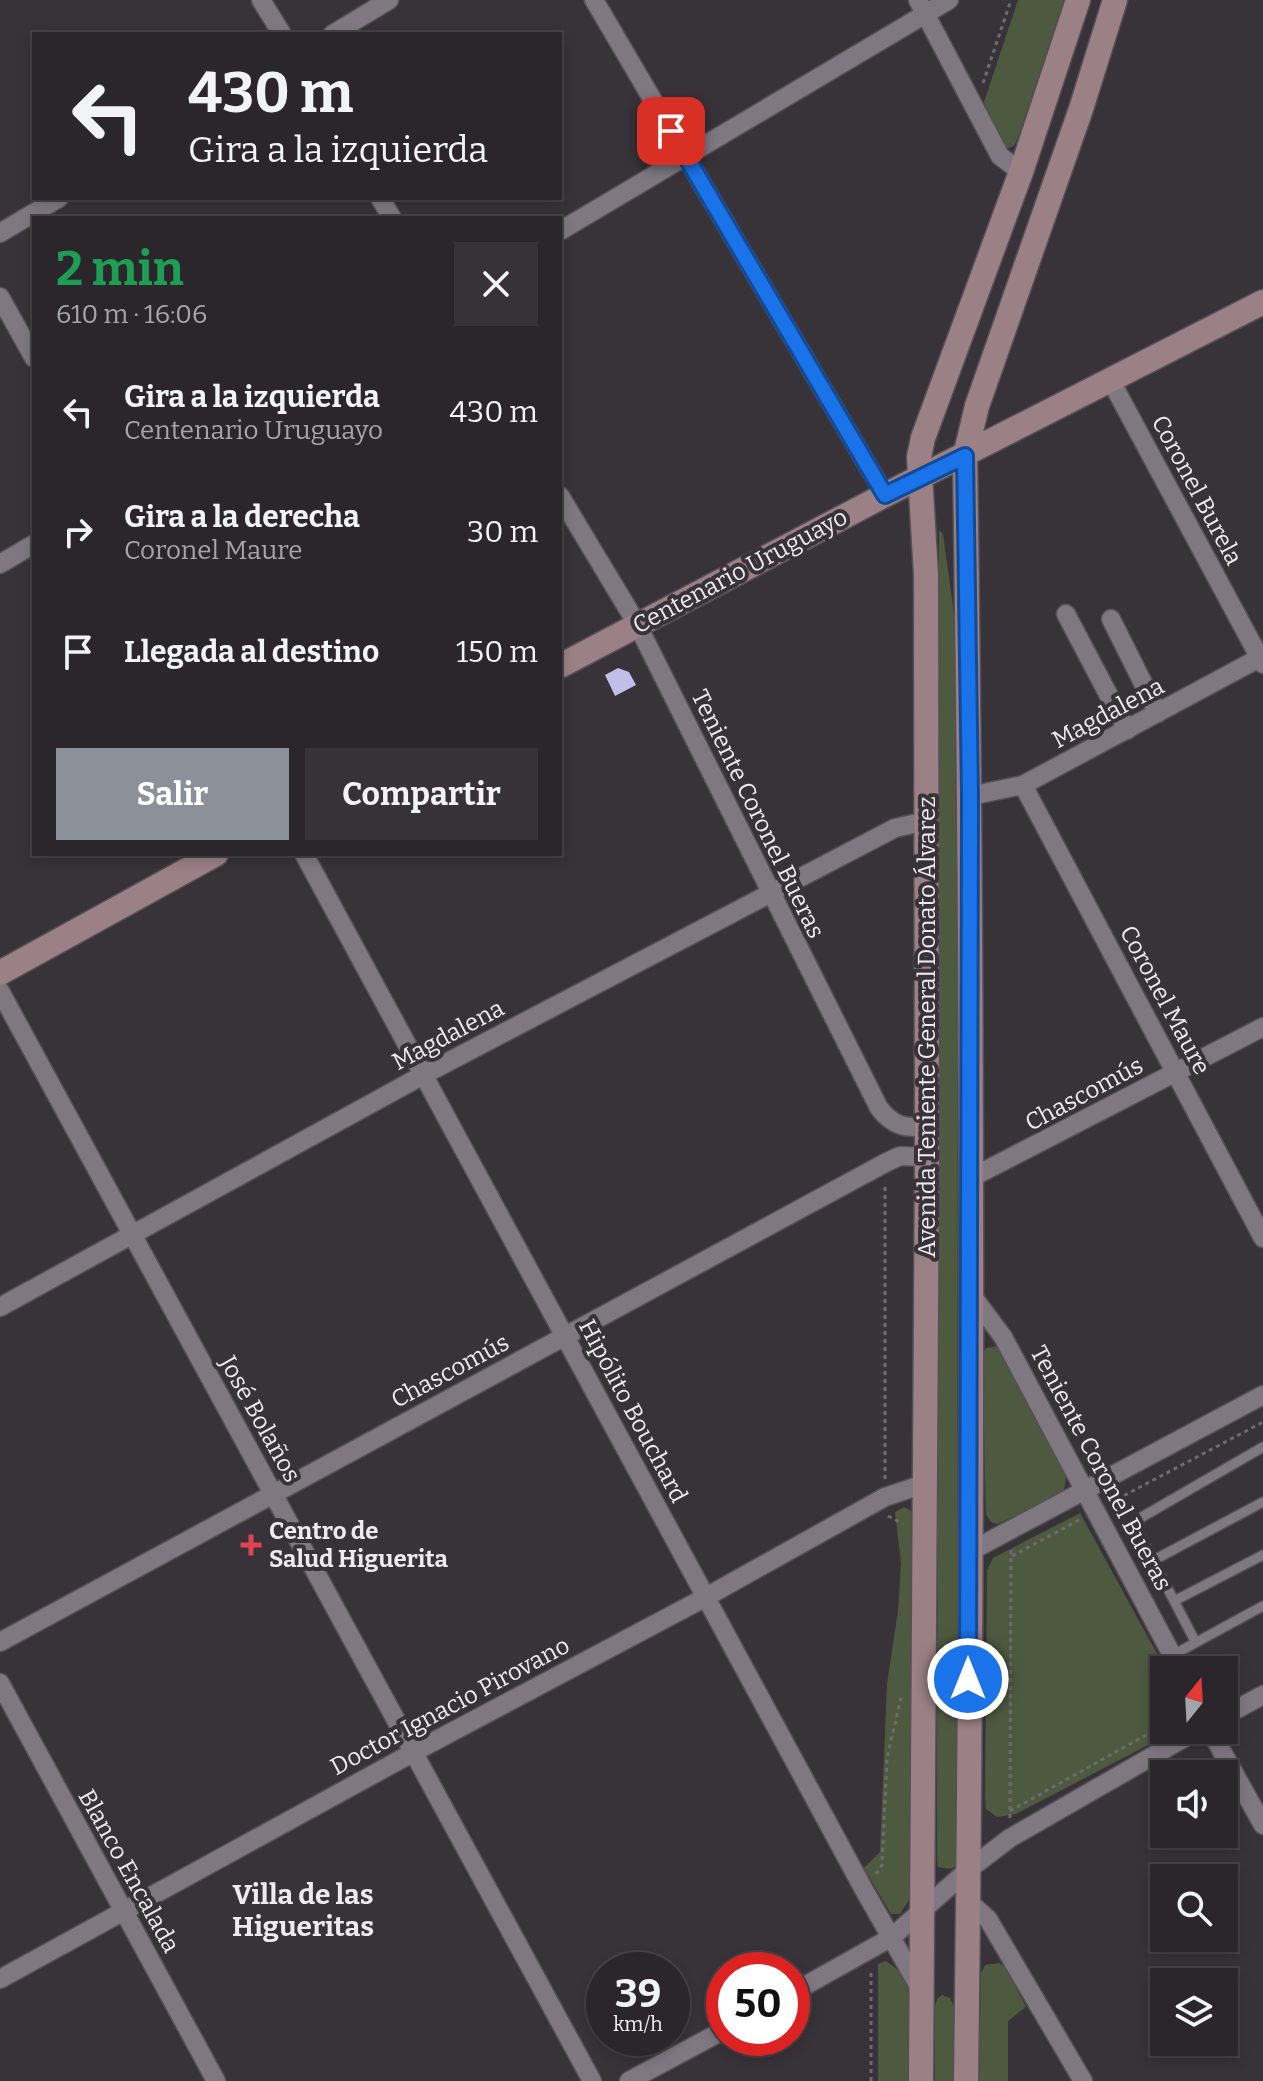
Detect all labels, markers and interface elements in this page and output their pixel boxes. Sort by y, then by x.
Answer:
text: 430 m [188,60,353,127]
icon: left [56,64,160,168]
pin [637,97,705,165]
icon: arrive [649,109,693,153]
text: Gira a la izquierda [188,128,488,172]
text: 2 min [56,240,184,298]
button: close [454,242,538,326]
text: 610 m · 16:06 [56,299,207,330]
text: Gira a la izquierda [124,379,380,415]
icon: left [56,390,100,434]
text: 430 m [450,394,538,430]
street label: Coronel Burela [1146,410,1248,570]
text: Centenario Uruguayo [124,415,383,446]
text: Gira a la derecha [124,499,360,535]
street label: Centenario Uruguayo [628,503,852,639]
icon: right [56,510,100,554]
text: 30 m [467,514,538,550]
text: Coronel Maure [124,535,302,566]
icon: arrive [56,630,100,674]
text: Llegada al destino [124,634,379,670]
text: 150 m [456,634,538,670]
street label: Magdalena [1047,672,1169,754]
street label: Teniente Coronel Bueras [686,685,830,943]
button: Salir [56,748,289,840]
button: Compartir [305,748,538,840]
street label: Avenida Teniente General Donato Álvarez [912,796,941,1258]
street label: Coronel Maure [1114,921,1216,1079]
street label: Magdalena [387,994,509,1076]
street label: Chascomús [1020,1051,1148,1137]
street label: Hipólito Bouchard [573,1315,693,1507]
street label: Chascomús [386,1328,514,1414]
street label: Teniente Coronel Bueras [1025,1341,1177,1595]
street label: José Bolaños [213,1350,306,1487]
place label: Centro de Salud Higuerita [269,1517,449,1573]
marker: Centro de Salud Higuerita [240,1534,262,1556]
street label: Doctor Ignacio Pirovano [326,1631,574,1781]
position arrow [926,1637,1010,1721]
north arrow [1150,1656,1238,1744]
map controls [1150,1656,1238,2056]
button: sound [1150,1760,1238,1848]
street label: Blanco Encalada [73,1785,185,1957]
button: search [1150,1864,1238,1952]
district label: Villa de las Higueritas [232,1878,374,1943]
speed limit sign: 50 [706,1952,810,2056]
button: layers [1150,1968,1238,2056]
text: 39 [615,1970,661,2018]
text: km/h [613,2012,663,2036]

